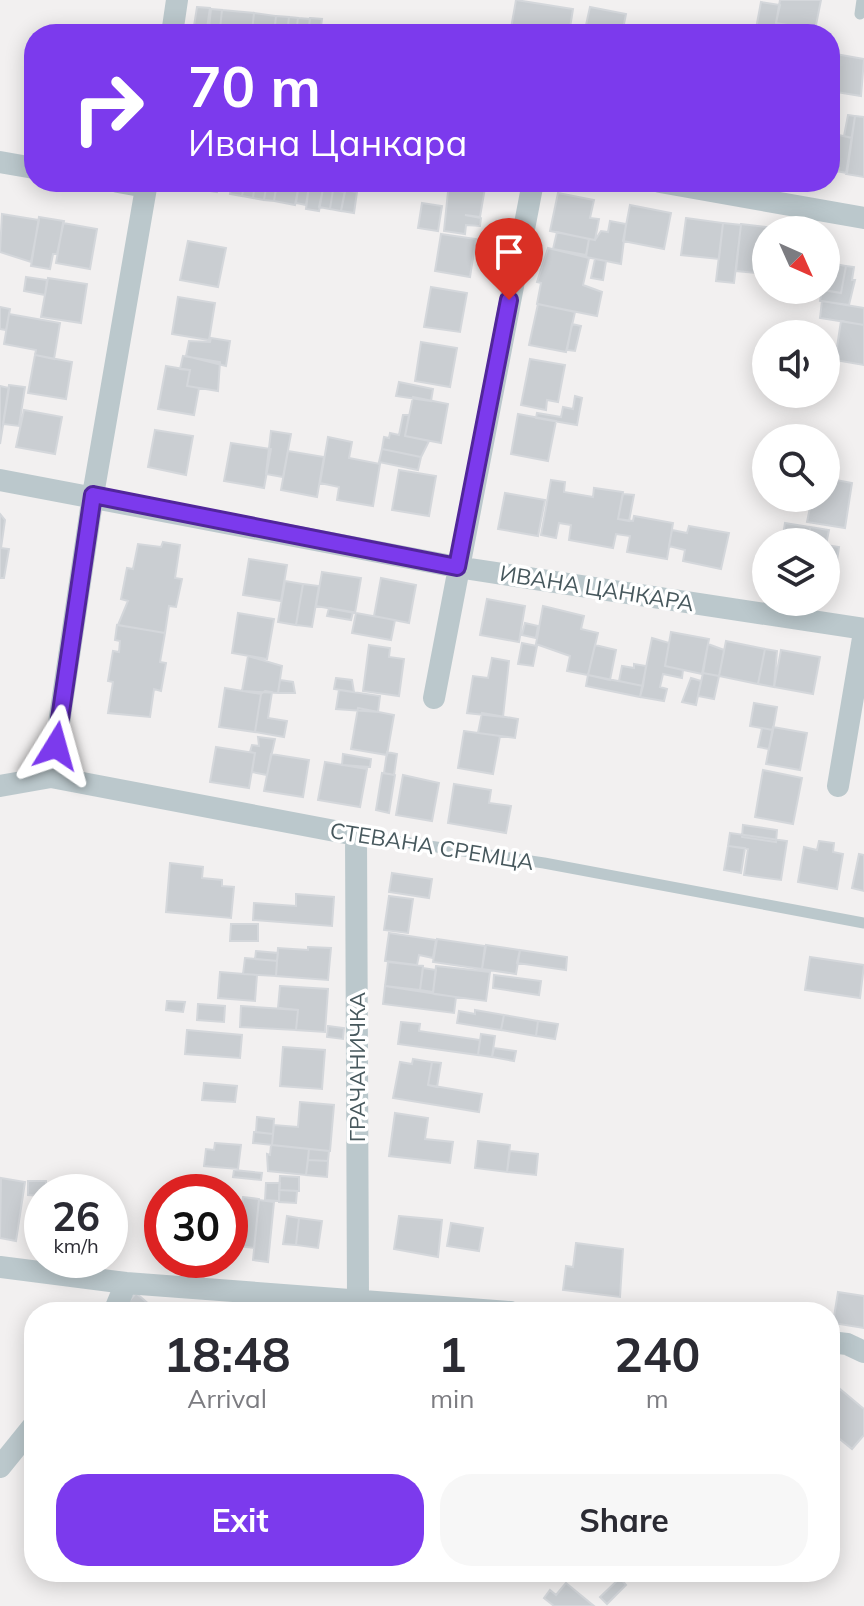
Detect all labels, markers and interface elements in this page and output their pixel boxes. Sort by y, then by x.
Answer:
text: 70 m [188,51,321,121]
icon: right [56,56,160,160]
text: Ивана Цанкара [188,120,468,165]
north arrow [752,216,840,304]
map controls [752,216,840,616]
pin [475,218,543,300]
icon: arrive [487,230,531,274]
button: sound [752,320,840,408]
button: search [752,424,840,512]
button: layers [752,528,840,616]
street label: ИВАНА ЦАНКАРА [498,559,696,617]
position arrow [14,704,98,788]
street label: СТЕВАНА СРЕМЦА [328,816,536,876]
street label: ГРАЧАНИЧКА [343,992,371,1142]
speed limit sign: 30 [144,1174,248,1278]
text: 26 [52,1191,100,1241]
text: km/h [53,1233,99,1258]
text: 18:48 [164,1324,291,1384]
text: 1 [438,1324,467,1384]
text: 240 [614,1324,700,1384]
text: Arrival [187,1382,267,1415]
text: min [430,1382,474,1415]
text: m [646,1382,669,1415]
button: Exit [56,1474,424,1566]
button: Share [440,1474,808,1566]

